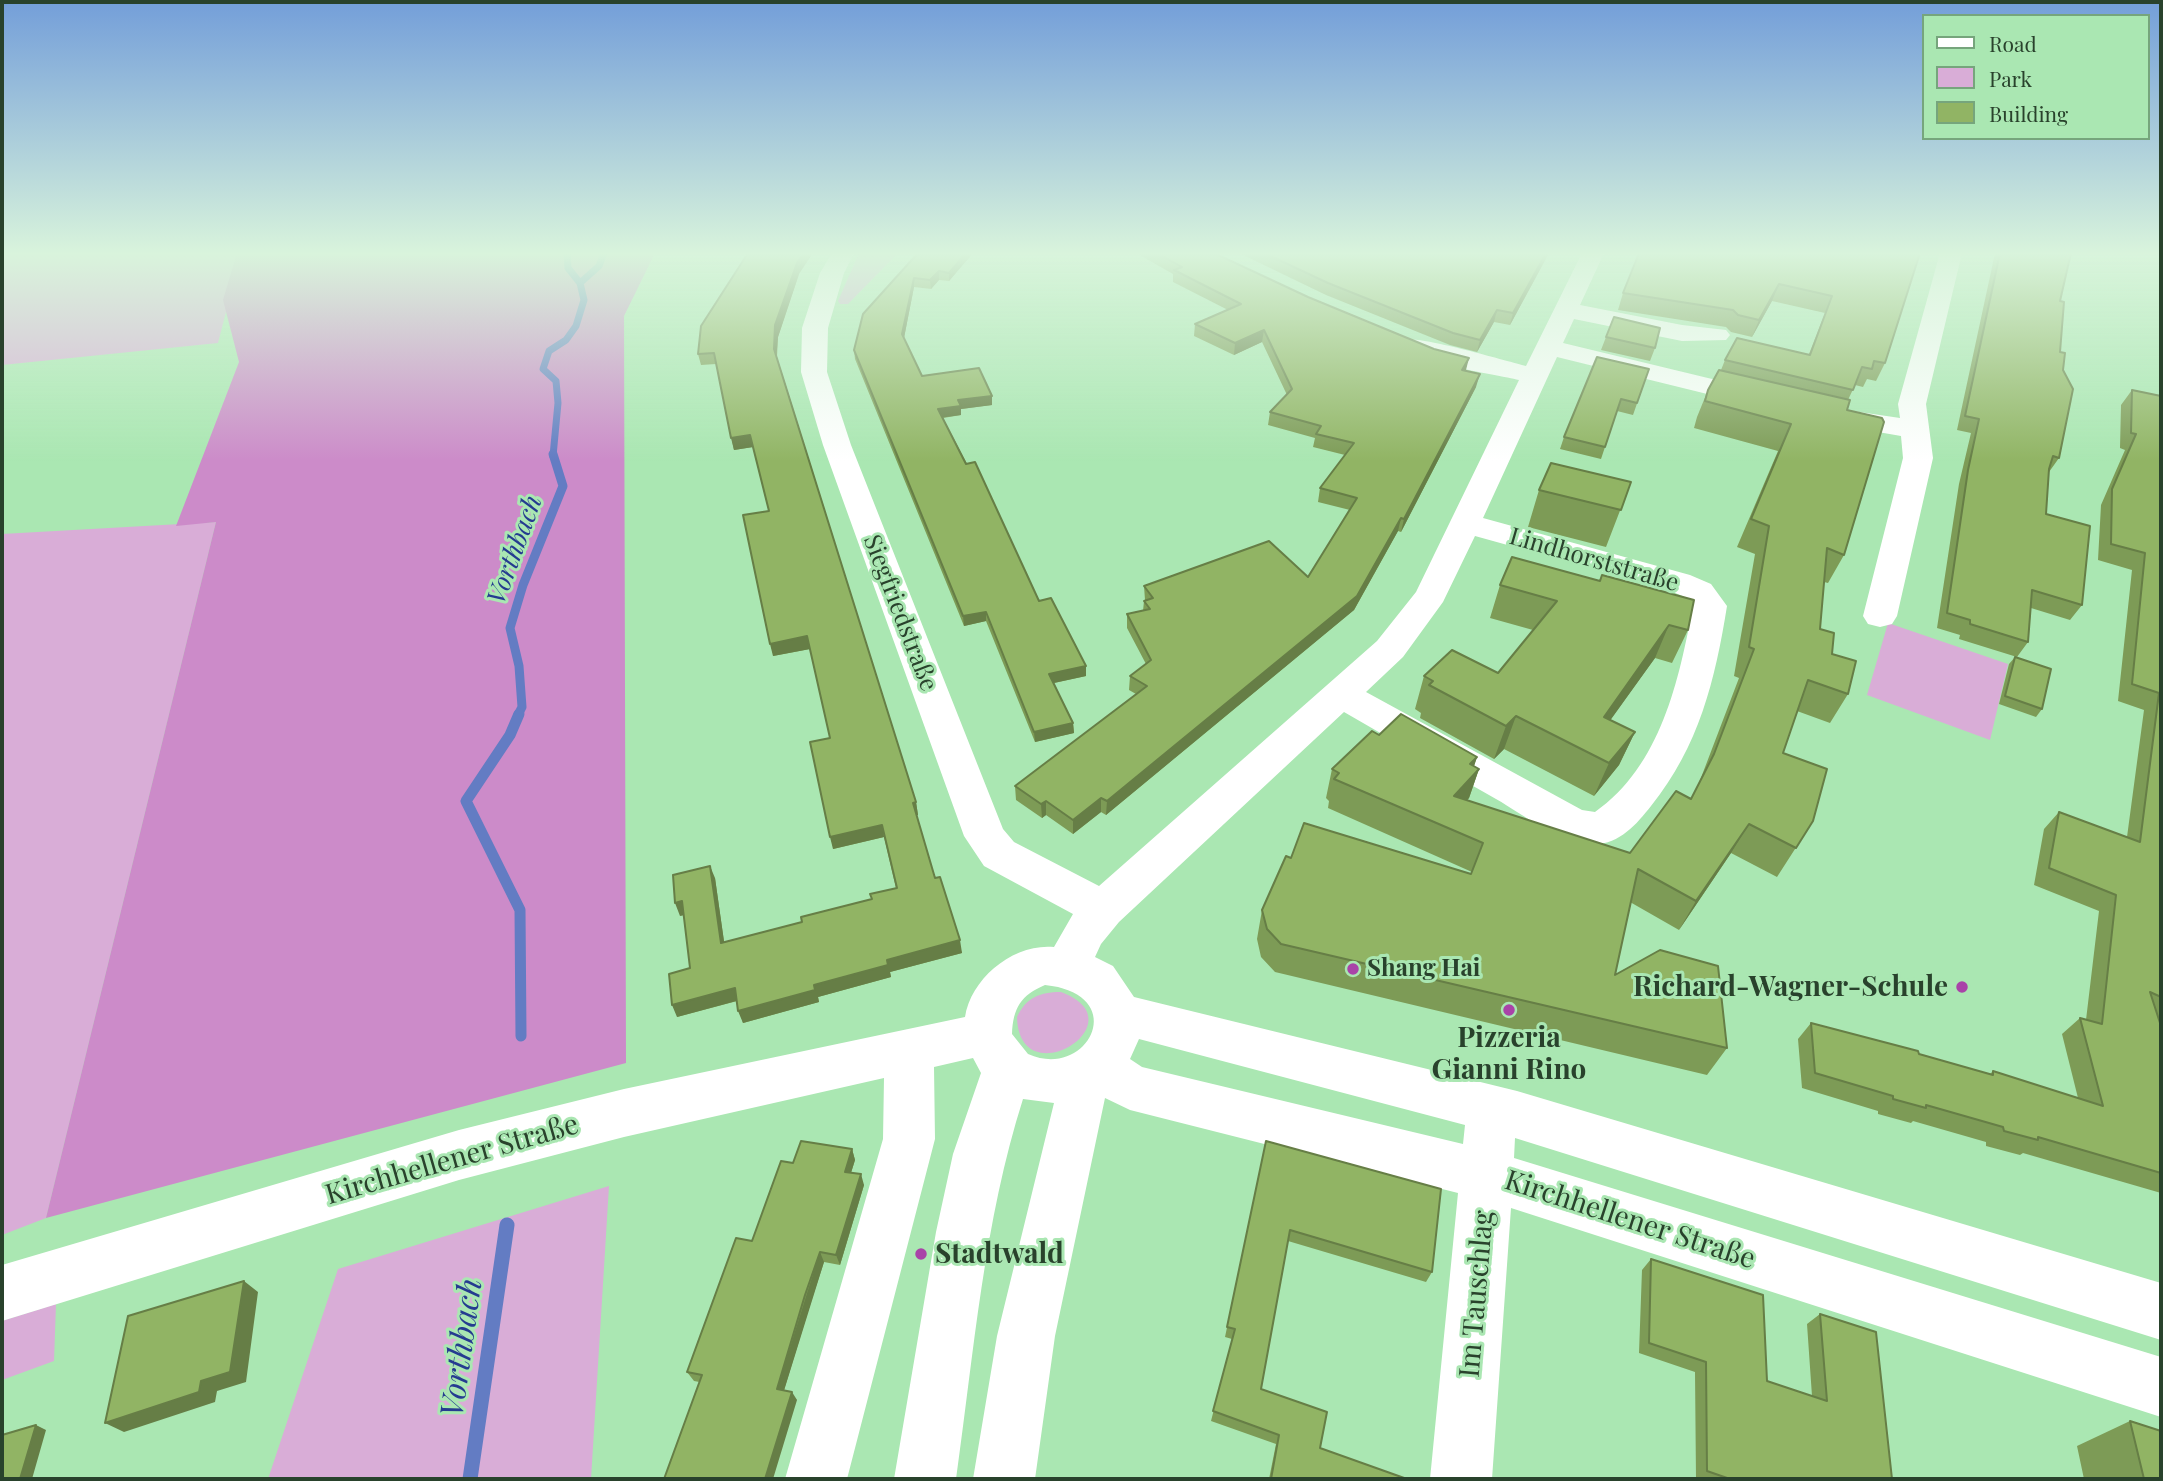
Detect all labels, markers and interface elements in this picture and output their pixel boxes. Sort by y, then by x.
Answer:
legend [1922,14,2149,140]
text: Road [1989,29,2037,57]
text: Park [1989,64,2032,92]
text: Building [1989,99,2068,127]
water label: Vorthbach [481,491,549,609]
street label: Lindhorststraße [1506,522,1682,598]
street label: Siegfriedstraße [857,531,943,695]
place label: Shang Hai [1367,955,1480,983]
marker: Shang Hai [1345,961,1361,977]
place label: Richard-Wagner-Schule [1633,970,1948,1004]
marker: Richard-Wagner-Schule [1954,979,1970,995]
marker: Pizzeria Gianni Rino [1501,1002,1517,1018]
place label: Pizzeria Gianni Rino [1432,1021,1586,1087]
street label: Kirchhellener Straße [322,1108,582,1212]
street label: Kirchhellener Straße [1501,1164,1759,1276]
street label: Im Tauschlag [1453,1209,1501,1379]
place label: Stadtwald [935,1237,1064,1271]
marker: Stadtwald [913,1246,929,1262]
water label: Vorthbach [433,1276,491,1420]

